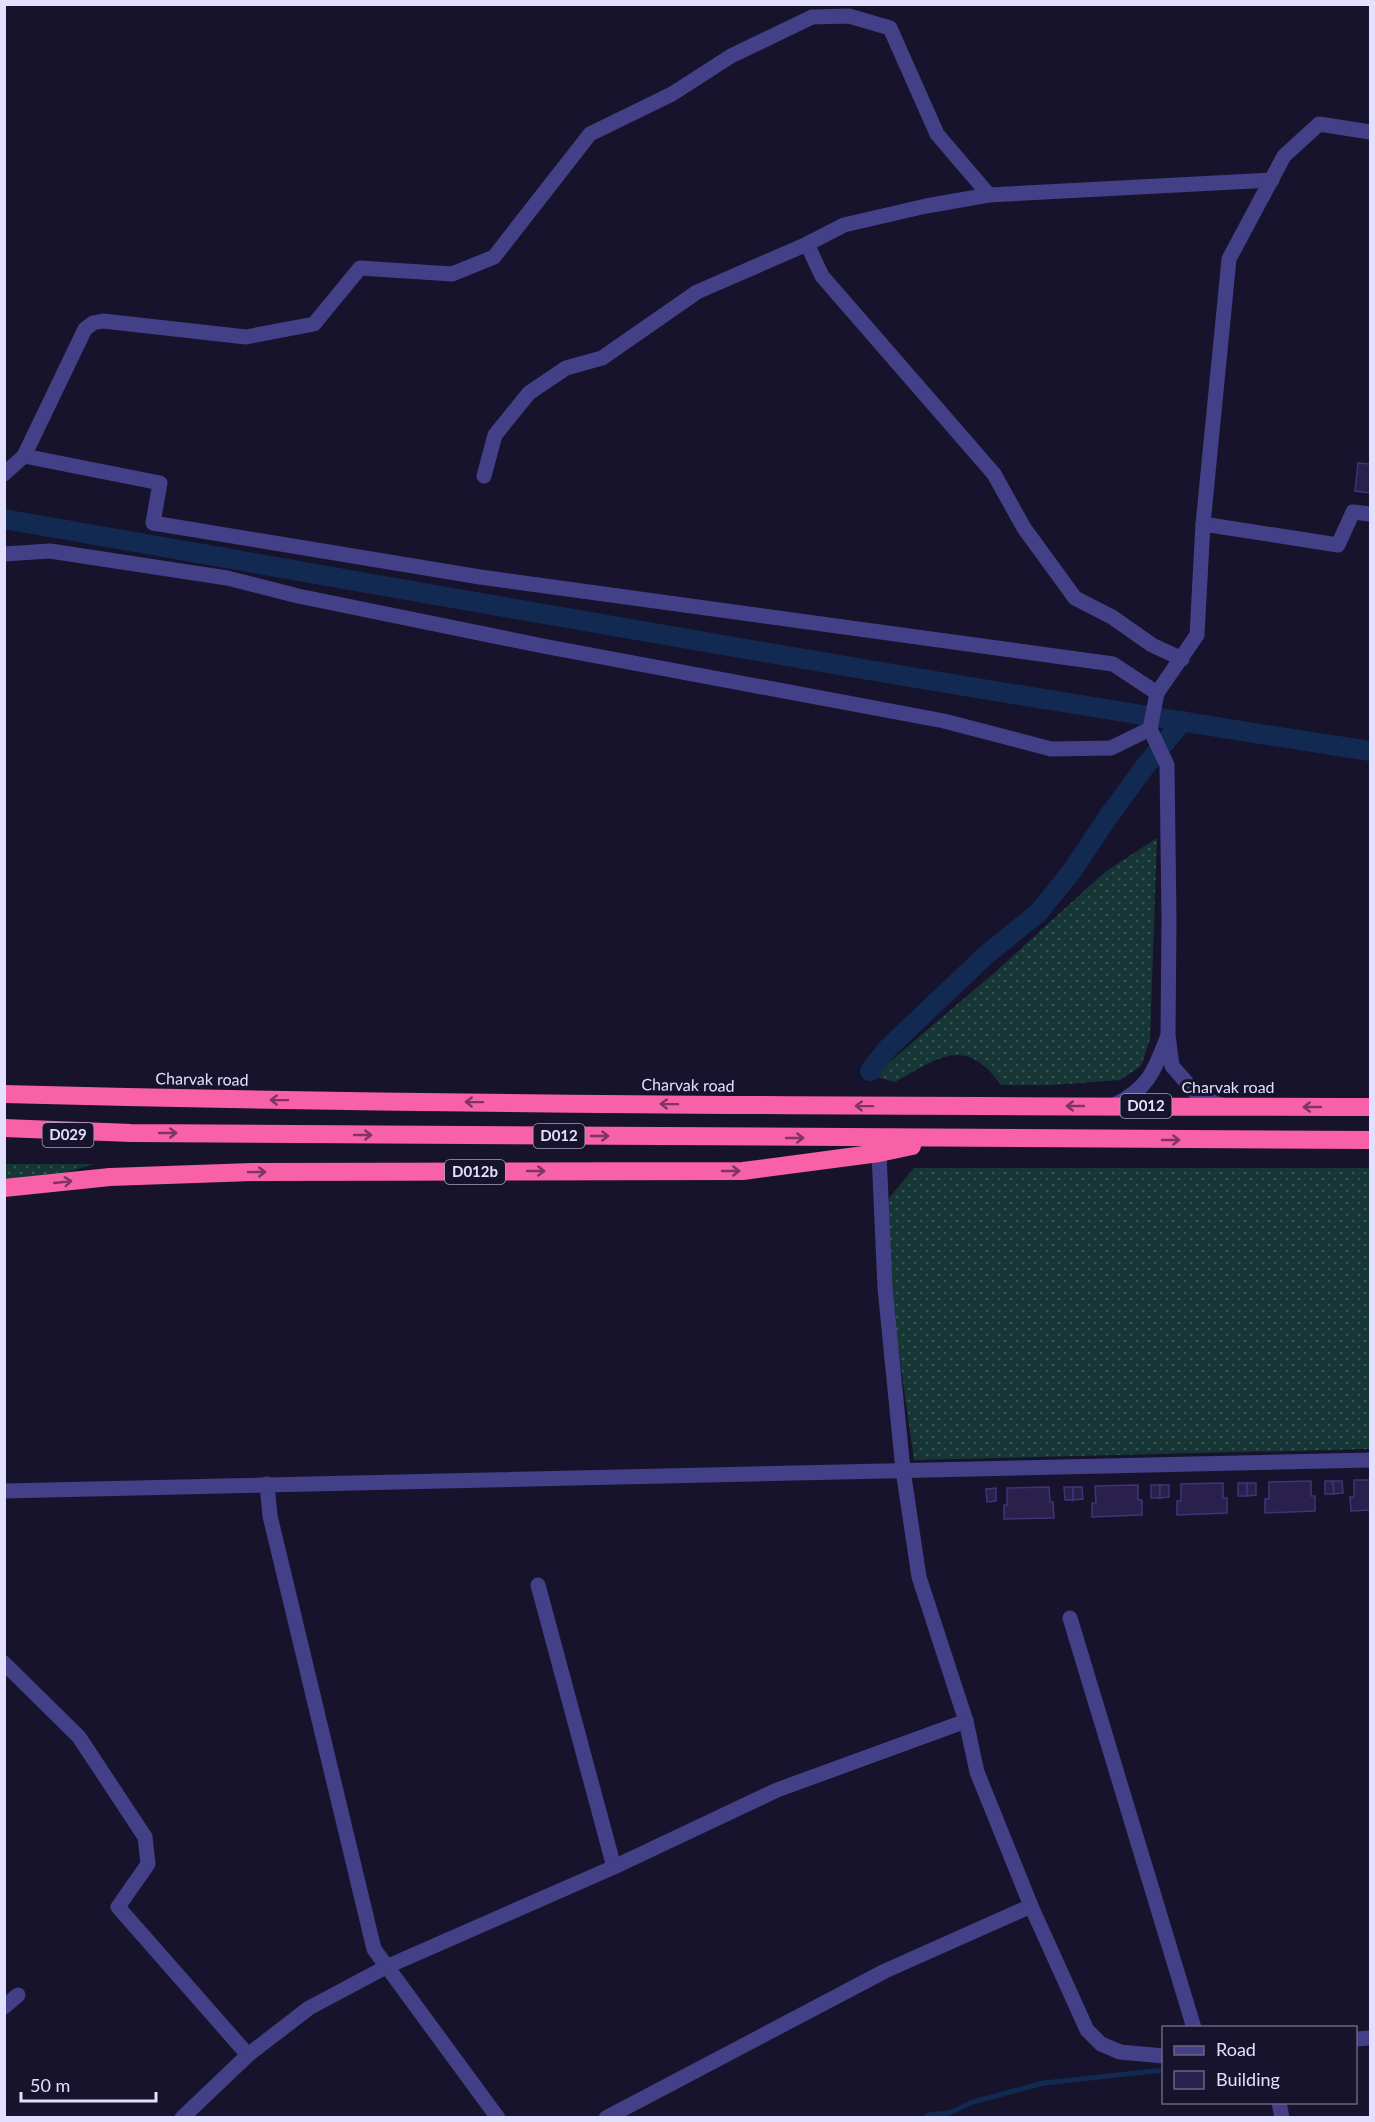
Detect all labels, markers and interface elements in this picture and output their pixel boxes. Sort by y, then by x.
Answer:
street label: Charvak road [155,1068,249,1089]
street label: Charvak road [641,1074,735,1095]
street label: Charvak road [1181,1077,1275,1096]
one-way arrow [269,1094,289,1106]
road number: D012 [1120,1094,1172,1118]
one-way arrow [464,1096,484,1108]
one-way arrow [659,1098,679,1110]
one-way arrow [854,1100,874,1112]
one-way arrow [1066,1100,1086,1112]
one-way arrow [1303,1101,1323,1113]
road number: D029 [42,1123,94,1147]
road number: D012 [534,1124,584,1148]
one-way arrow [157,1127,177,1139]
one-way arrow [352,1129,372,1141]
one-way arrow [589,1130,609,1142]
one-way arrow [784,1132,804,1143]
one-way arrow [1161,1134,1181,1146]
road number: D012b [445,1160,505,1184]
one-way arrow [526,1165,546,1177]
one-way arrow [721,1165,741,1177]
one-way arrow [247,1166,267,1178]
one-way arrow [52,1176,72,1187]
legend [1162,2026,1357,2104]
text: Road [1216,2038,1256,2060]
scale bar [21,2065,156,2103]
text: Building [1216,2068,1280,2090]
text: 50 m [30,2074,70,2096]

